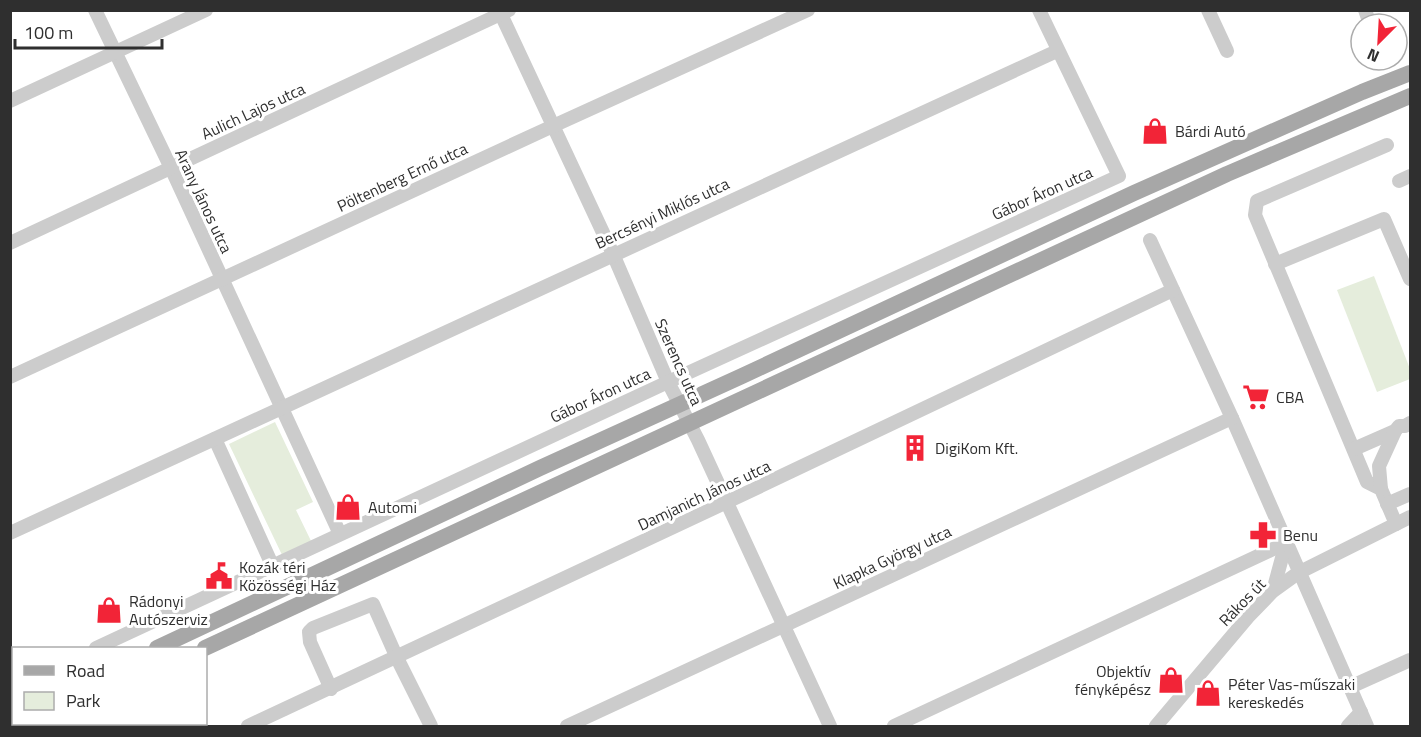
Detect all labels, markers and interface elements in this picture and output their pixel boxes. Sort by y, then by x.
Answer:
scale bar [15,12,162,50]
north arrow [1349,12,1409,72]
text: 100 m [24,19,73,46]
text: N [1363,42,1383,69]
street label: Aulich Lajos utca [197,76,309,146]
shop icon: Bárdi Autó [1140,116,1170,146]
place label: Bárdi Autó [1175,119,1246,143]
street label: Pöltenberg Ernő utca [333,136,471,218]
street label: Arany János utca [169,145,239,257]
street label: Gábor Áron utca [988,160,1096,226]
street label: Bercsényi Miklós utca [591,171,733,255]
street label: Szerencs utca [649,315,709,409]
street label: Gábor Áron utca [546,361,654,429]
supermarket icon: CBA [1241,382,1271,412]
place label: CBA [1276,385,1304,409]
building icon: DigiKom Kft. [900,433,930,463]
place label: DigiKom Kft. [935,436,1018,460]
street label: Damjanich János utca [634,454,774,536]
shop icon: Automi [333,492,363,522]
place label: Automi [368,495,417,519]
street label: Klapka György utca [829,519,955,595]
pharmacy icon: Benu [1248,520,1278,550]
place label: Benu [1283,523,1318,547]
place label: Kozák téri Közösségi Ház [239,555,336,597]
public building icon: Kozák téri Közösségi Ház [204,561,234,591]
street label: Rákos út [1213,572,1271,632]
place label: Rádonyi Autószerviz [129,589,208,631]
shop icon: Rádonyi Autószerviz [94,595,124,625]
legend [12,647,207,725]
text: Road [66,657,105,684]
place label: Objektív fényképész [1075,659,1151,701]
shop icon: Objektív fényképész [1156,665,1186,695]
place label: Péter Vas-műszaki kereskedés [1228,672,1355,714]
shop icon: Péter Vas-műszaki kereskedés [1193,678,1223,708]
text: Park [66,687,101,714]

